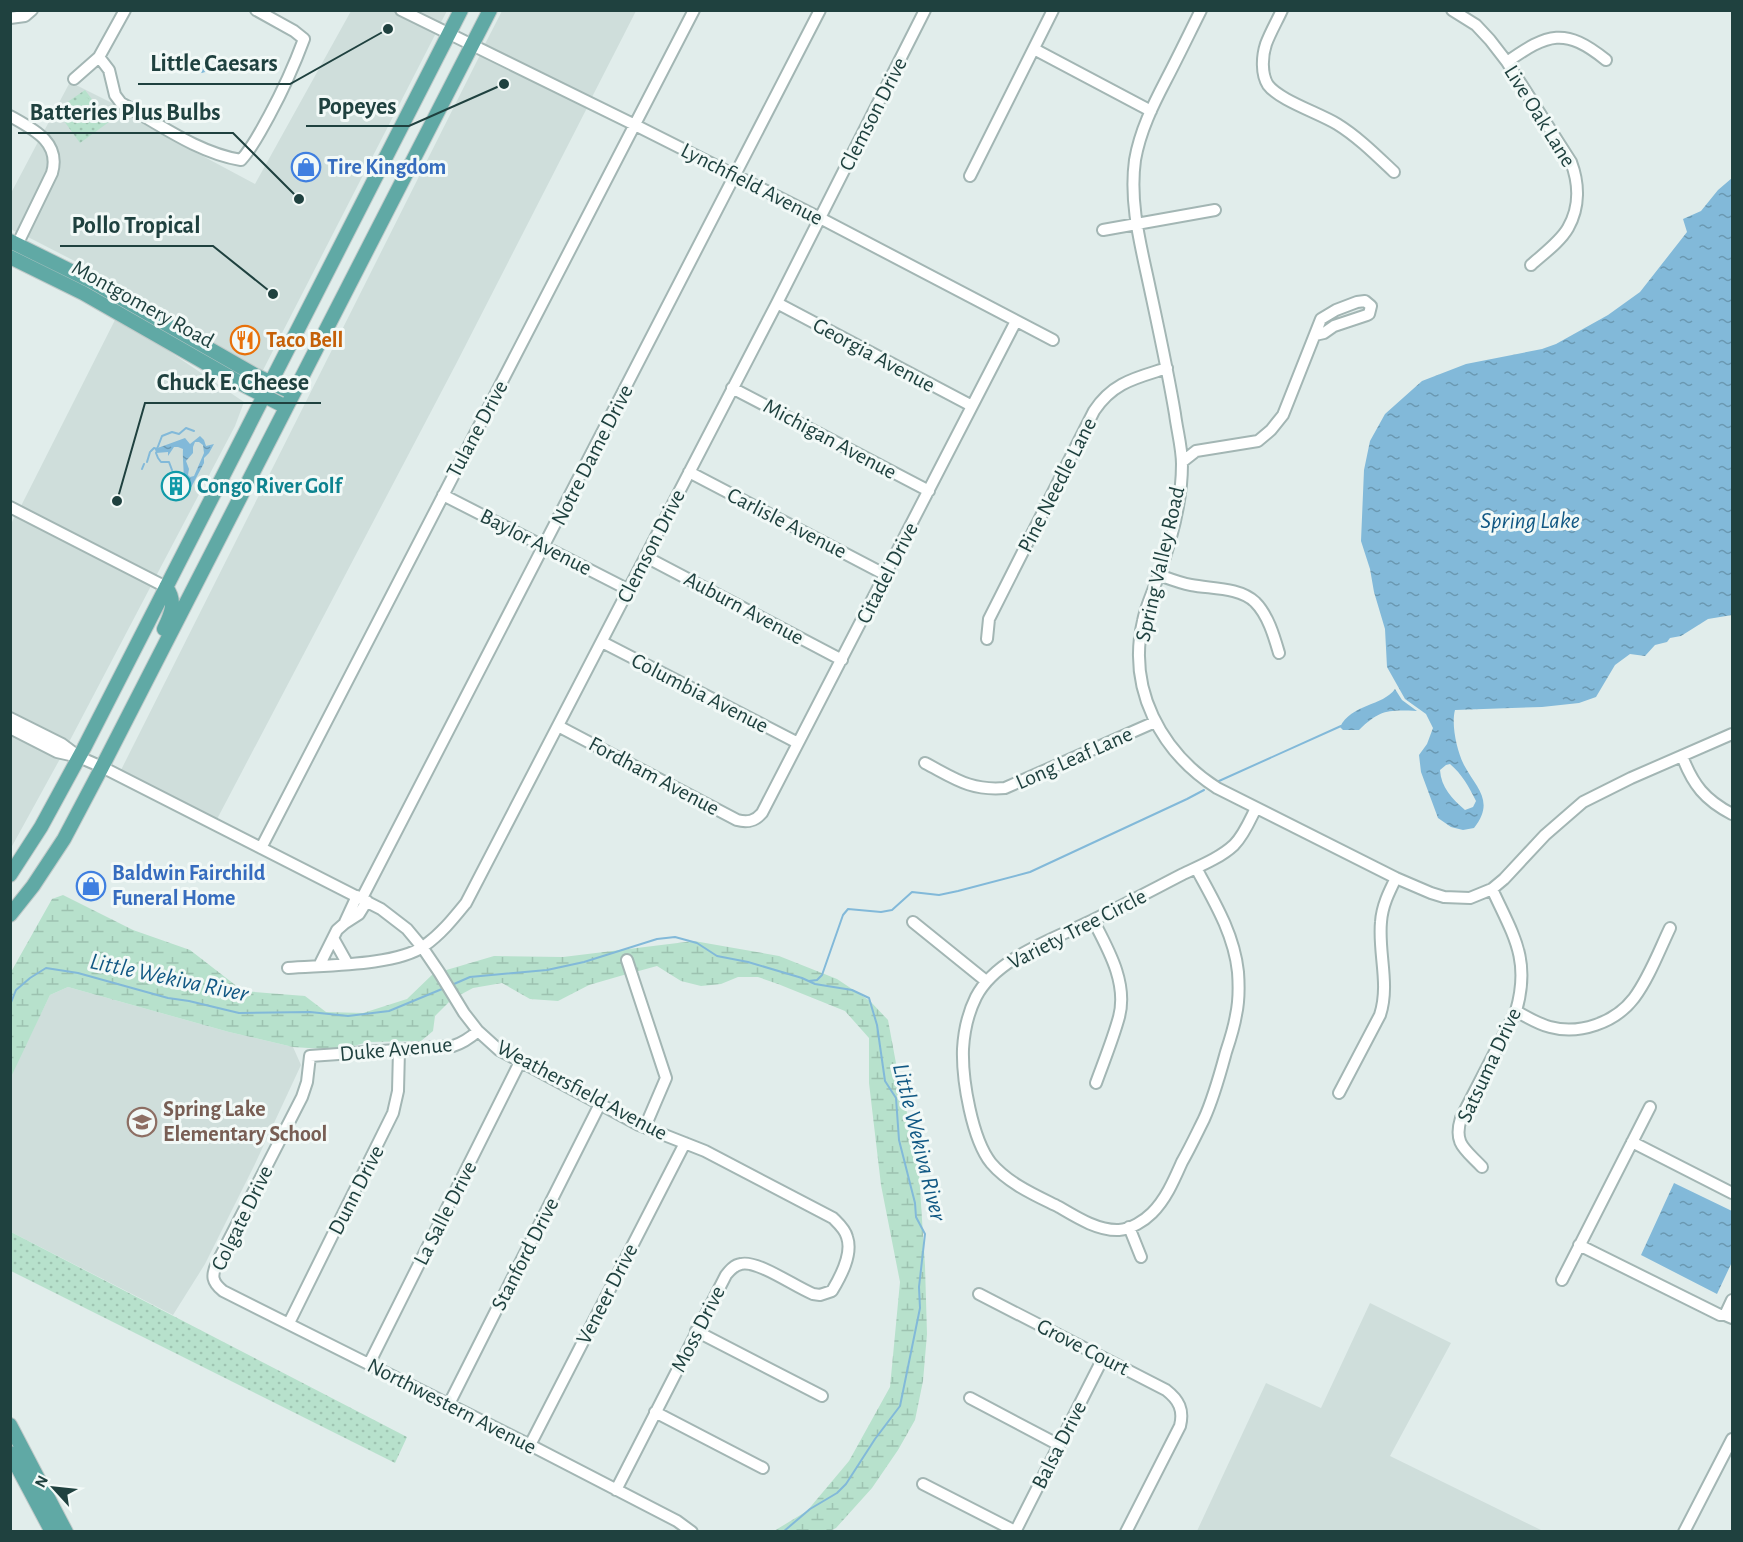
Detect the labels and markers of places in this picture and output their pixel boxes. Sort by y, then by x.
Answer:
callout: Little Caesars [138,42,290,84]
callout: Popeyes [306,84,409,126]
callout: Batteries Plus Bulbs [18,91,233,133]
shop icon: Tire Kingdom [290,151,322,183]
place label: Tire Kingdom [327,156,446,178]
callout: Pollo Tropical [60,204,213,246]
restaurant icon: Taco Bell [229,324,261,356]
place label: Taco Bell [266,329,343,351]
callout: Chuck E. Cheese [145,361,321,403]
building icon: Congo River Golf [160,470,192,502]
place label: Congo River Golf [197,475,344,497]
place label: Baldwin Fairchild Funeral Home [112,862,266,909]
shop icon: Baldwin Fairchild Funeral Home [75,870,107,902]
place label: Spring Lake Elementary School [163,1098,327,1146]
school or university icon: Spring Lake Elementary School [126,1106,158,1138]

